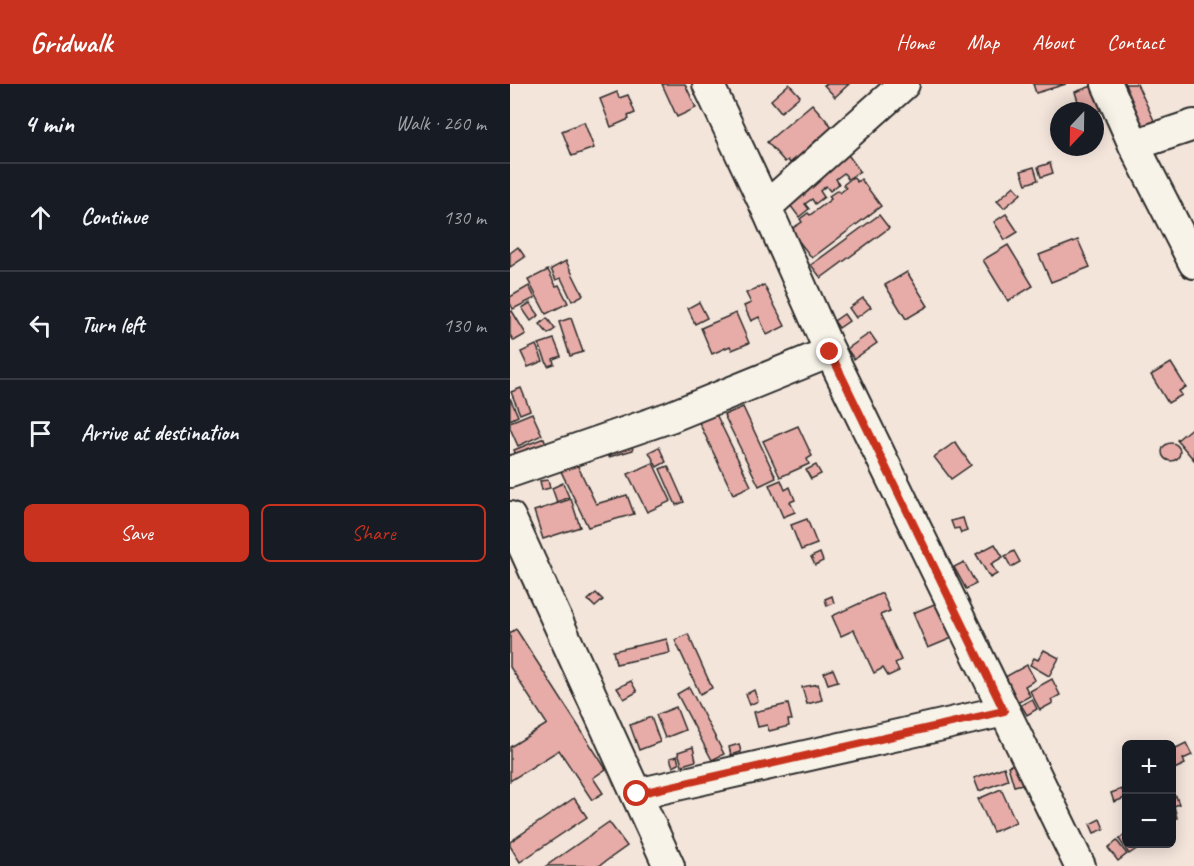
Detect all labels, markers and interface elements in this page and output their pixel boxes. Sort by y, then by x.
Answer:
text: Gridwalk [30,25,112,60]
text: Home [896,29,934,55]
text: Map [967,29,999,55]
text: About [1032,29,1074,55]
text: Contact [1107,29,1164,55]
north arrow [1050,102,1104,156]
text: 4 min [24,107,74,140]
text: Walk · 260 m [396,111,486,136]
icon: ahead [24,201,57,234]
text: Continue [81,203,147,231]
text: 130 m [443,205,486,230]
icon: left [24,309,57,342]
text: Turn left [81,311,145,339]
text: 130 m [443,313,486,338]
route end [816,338,842,364]
icon: arrive [24,417,57,450]
text: Arrive at destination [81,419,238,447]
button: Save [24,504,249,562]
button: Share [261,504,486,562]
map controls [1122,740,1176,848]
button: + [1122,740,1176,794]
route start [623,780,649,806]
button: − [1122,794,1176,848]

